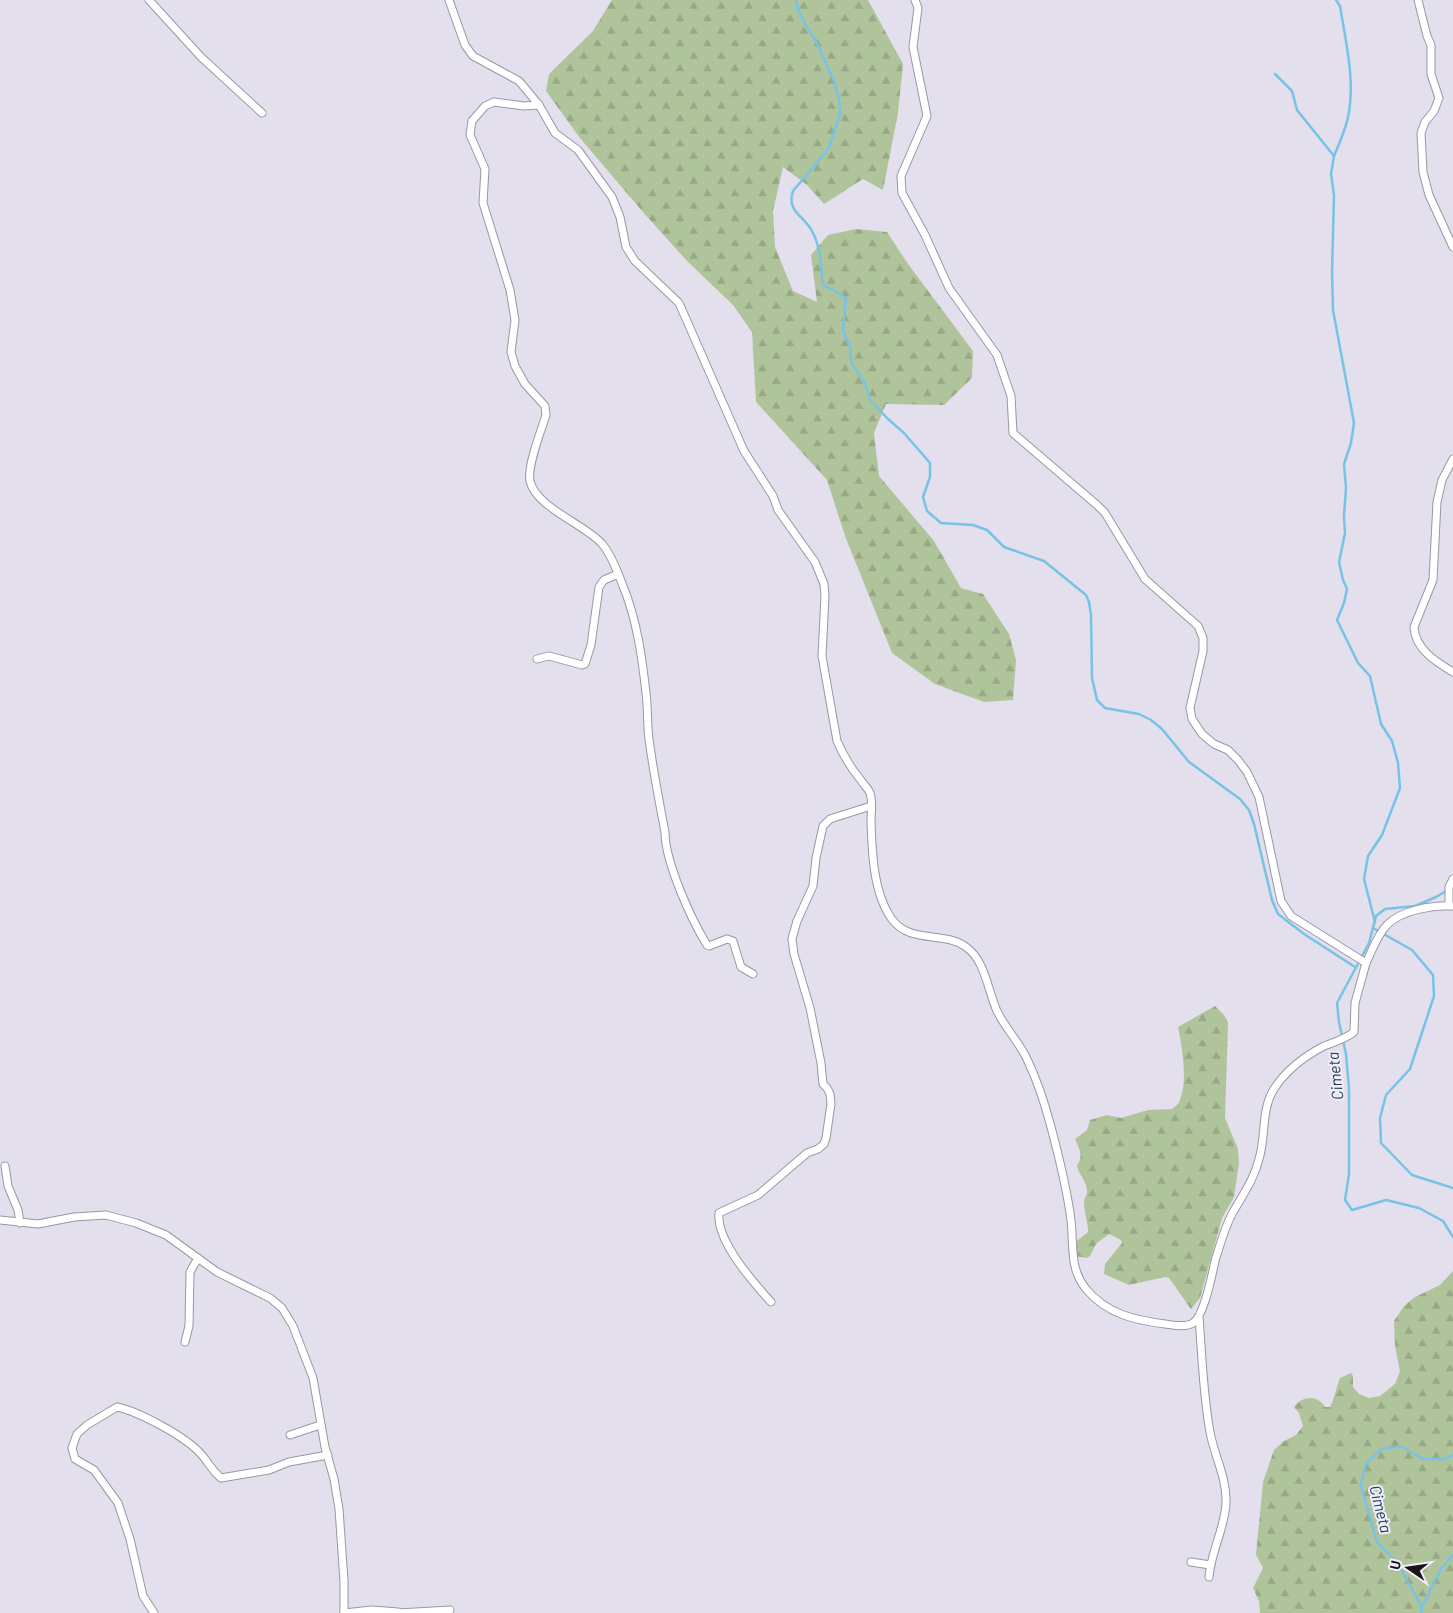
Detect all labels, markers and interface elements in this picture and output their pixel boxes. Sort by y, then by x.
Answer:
water label: Cimeta [1323,1051,1346,1101]
water label: Cimeta [1366,1483,1397,1535]
north arrow [1383,1543,1433,1593]
text: U [1386,1559,1404,1571]

